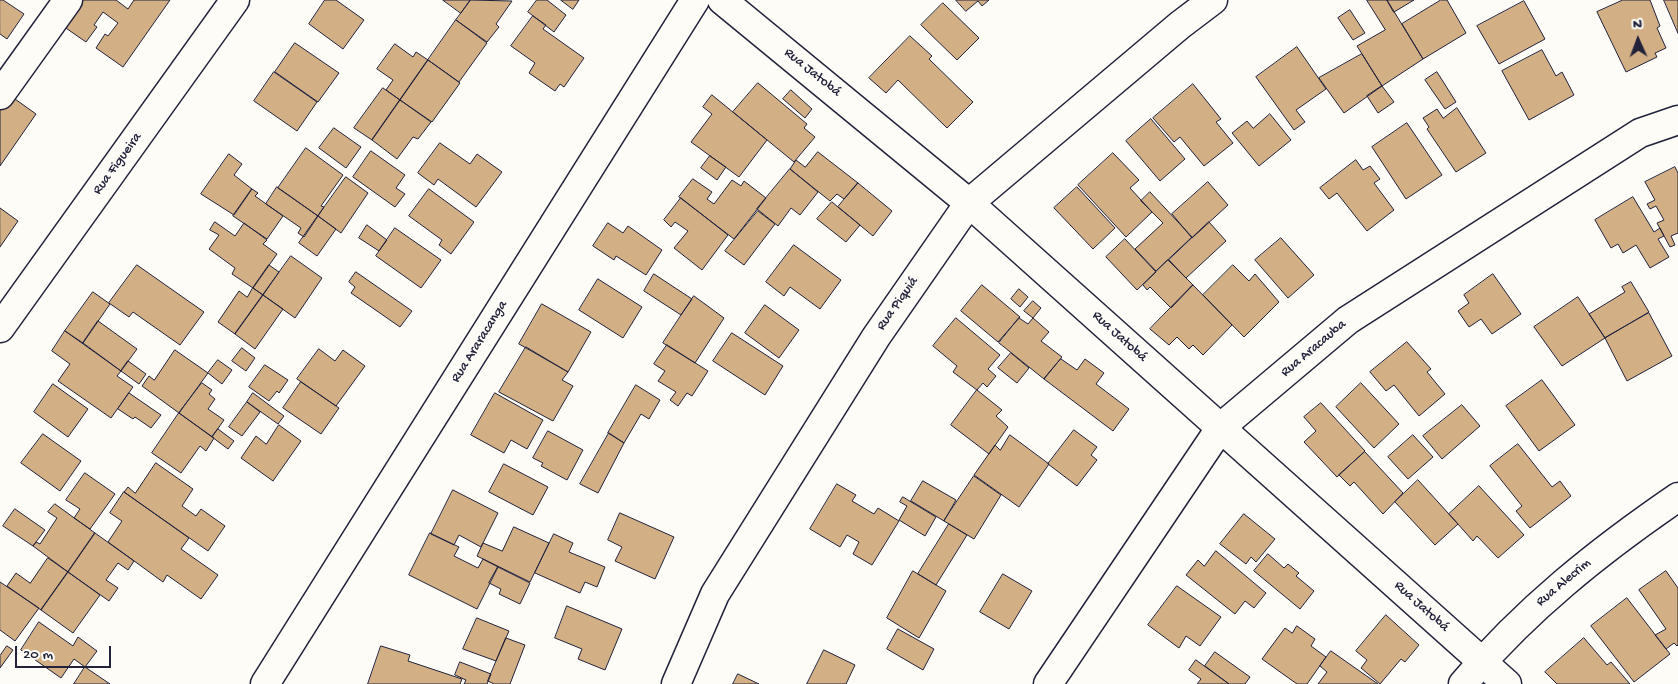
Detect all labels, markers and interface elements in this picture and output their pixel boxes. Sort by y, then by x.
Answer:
north arrow [1613,15,1663,65]
text: N [1633,16,1642,33]
street label: Rua Jatobá [780,45,844,101]
street label: Rua Figueira [90,130,146,198]
street label: Rua Piquiá [873,274,923,334]
street label: Rua Araracanga [448,298,512,386]
street label: Rua Jatobá [1088,308,1150,366]
street label: Rua Aracauba [1278,317,1350,381]
street label: Rua Alecrim [1533,555,1595,611]
street label: Rua Jatobá [1390,578,1452,636]
scale bar [18,636,114,668]
text: 20 m [23,646,53,664]

